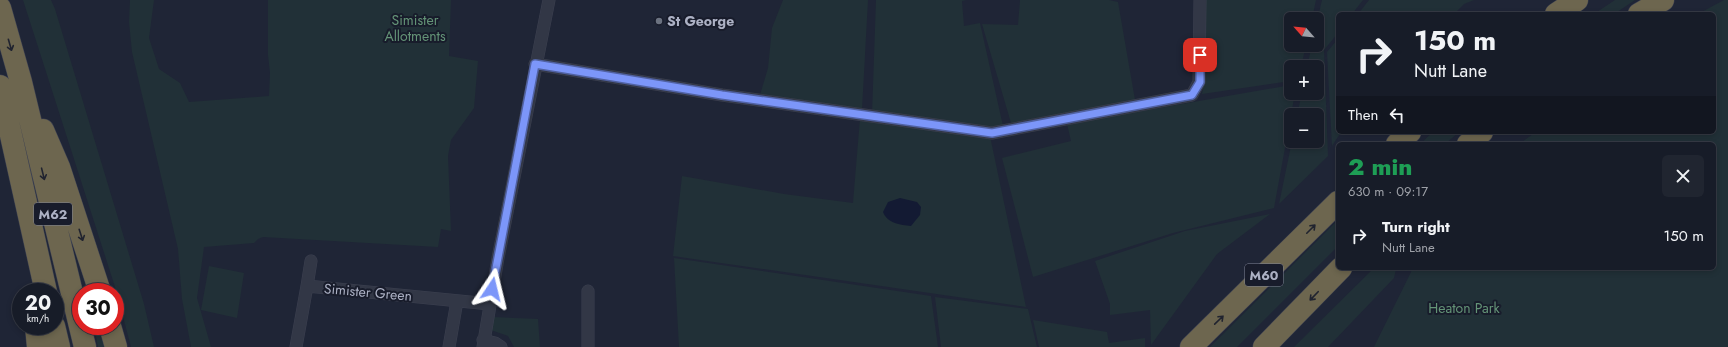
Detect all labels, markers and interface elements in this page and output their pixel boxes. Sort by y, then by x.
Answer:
park label: Simister Allotments [384,10,446,46]
place label: St George [667,11,734,31]
north arrow [1284,12,1324,52]
map controls [1284,12,1324,148]
marker: St George [654,16,664,26]
text: 150 m [1414,20,1496,61]
icon: right [1348,28,1400,80]
one-way arrow [7,38,14,51]
pin [1183,38,1217,72]
icon: arrive [1189,44,1211,66]
text: Nutt Lane [1414,58,1487,84]
button: + [1284,60,1324,100]
text: Then [1348,104,1378,126]
icon: left [1386,104,1408,126]
button: − [1284,108,1324,148]
text: 2 min [1348,149,1412,184]
button: close [1662,155,1704,197]
one-way arrow [40,167,47,180]
text: 630 m · 09:17 [1348,182,1428,201]
road number: M62 [34,203,72,225]
text: Turn right [1382,216,1450,238]
one-way arrow [1306,224,1316,233]
icon: right [1348,225,1370,247]
text: 150 m [1664,225,1704,247]
one-way arrow [78,228,85,241]
text: Nutt Lane [1382,238,1435,257]
road number: M60 [1245,264,1283,286]
position arrow [471,268,513,310]
street label: Simister Green [323,278,413,306]
speed limit sign: 30 [72,283,124,335]
text: 20 [25,289,51,318]
one-way arrow [1309,291,1318,301]
park label: Heaton Park [1428,298,1501,318]
text: km/h [27,311,49,326]
one-way arrow [1214,315,1224,325]

